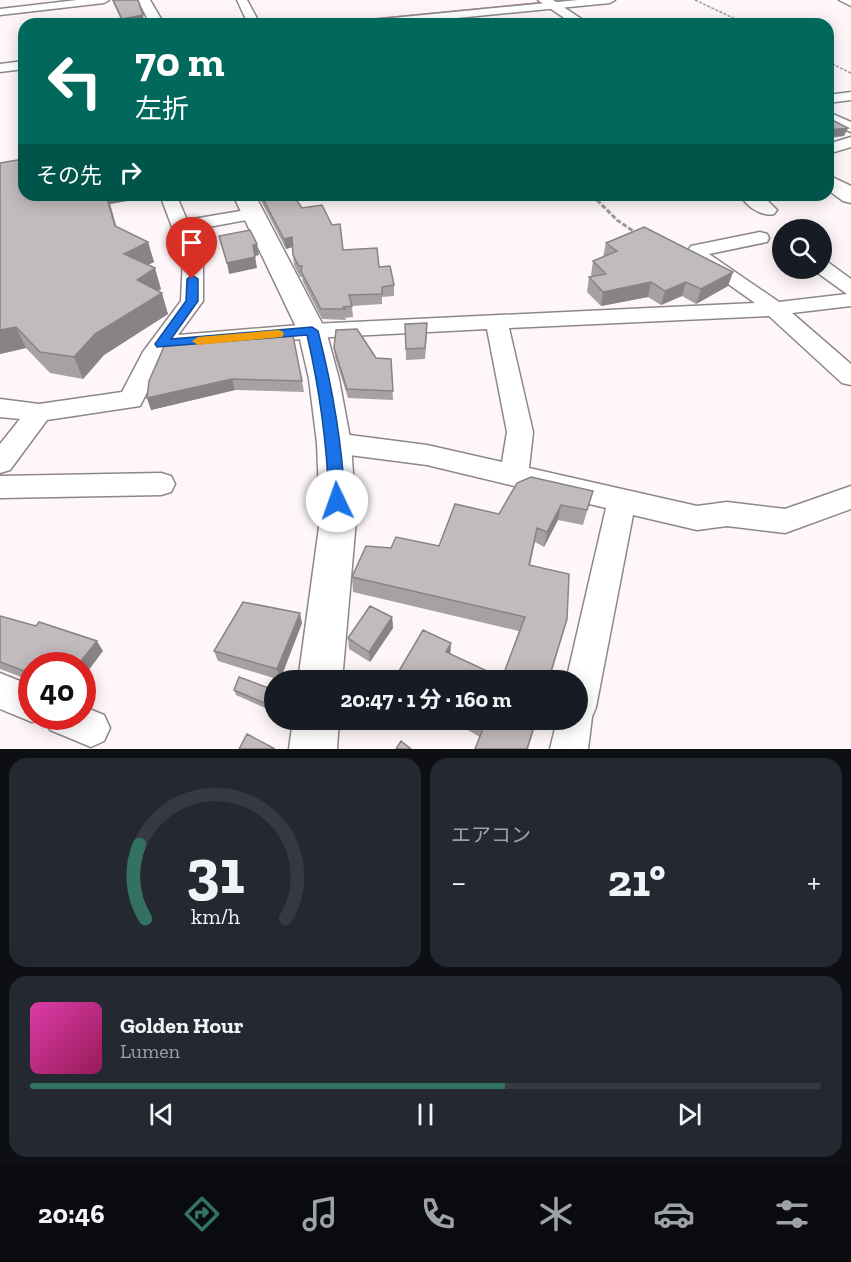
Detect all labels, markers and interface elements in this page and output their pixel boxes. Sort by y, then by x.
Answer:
text: 70 m [135,36,225,87]
icon: left [36,42,114,120]
text: 左折 [135,93,189,125]
icon: right [114,156,147,189]
text: その先 [36,162,102,189]
pin [166,217,217,279]
map controls [772,219,832,279]
button: search [772,219,832,279]
icon: arrive [175,226,208,259]
position arrow [305,469,369,533]
speed limit sign: 40 [18,652,96,730]
text: 20:47 · 1 分 · 160 m [340,686,512,713]
text: エアコン [451,823,531,847]
text: 31 [186,834,244,909]
text: 21° [608,854,666,908]
text: − [451,862,466,901]
text: + [807,862,821,901]
text: km/h [191,905,239,930]
text: Golden Hour [120,1012,244,1039]
text: Lumen [120,1039,180,1063]
icon: previous [145,1098,178,1131]
icon: pause [409,1098,442,1131]
icon: next [673,1098,706,1131]
icon: directions [181,1193,223,1235]
icon: music [299,1193,341,1235]
icon: phone [417,1193,459,1235]
icon: climate [535,1193,577,1235]
icon: car [653,1193,695,1235]
icon: filters [771,1193,813,1235]
text: 20:46 [38,1198,105,1230]

